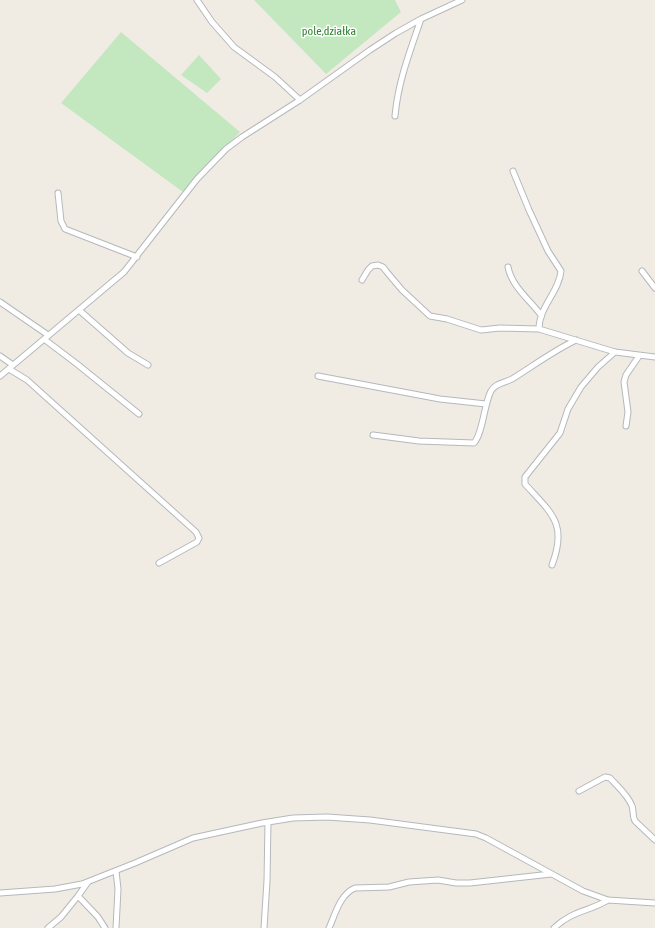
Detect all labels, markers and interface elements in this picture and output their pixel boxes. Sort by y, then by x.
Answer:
park label: pole,działka [302,24,356,38]

